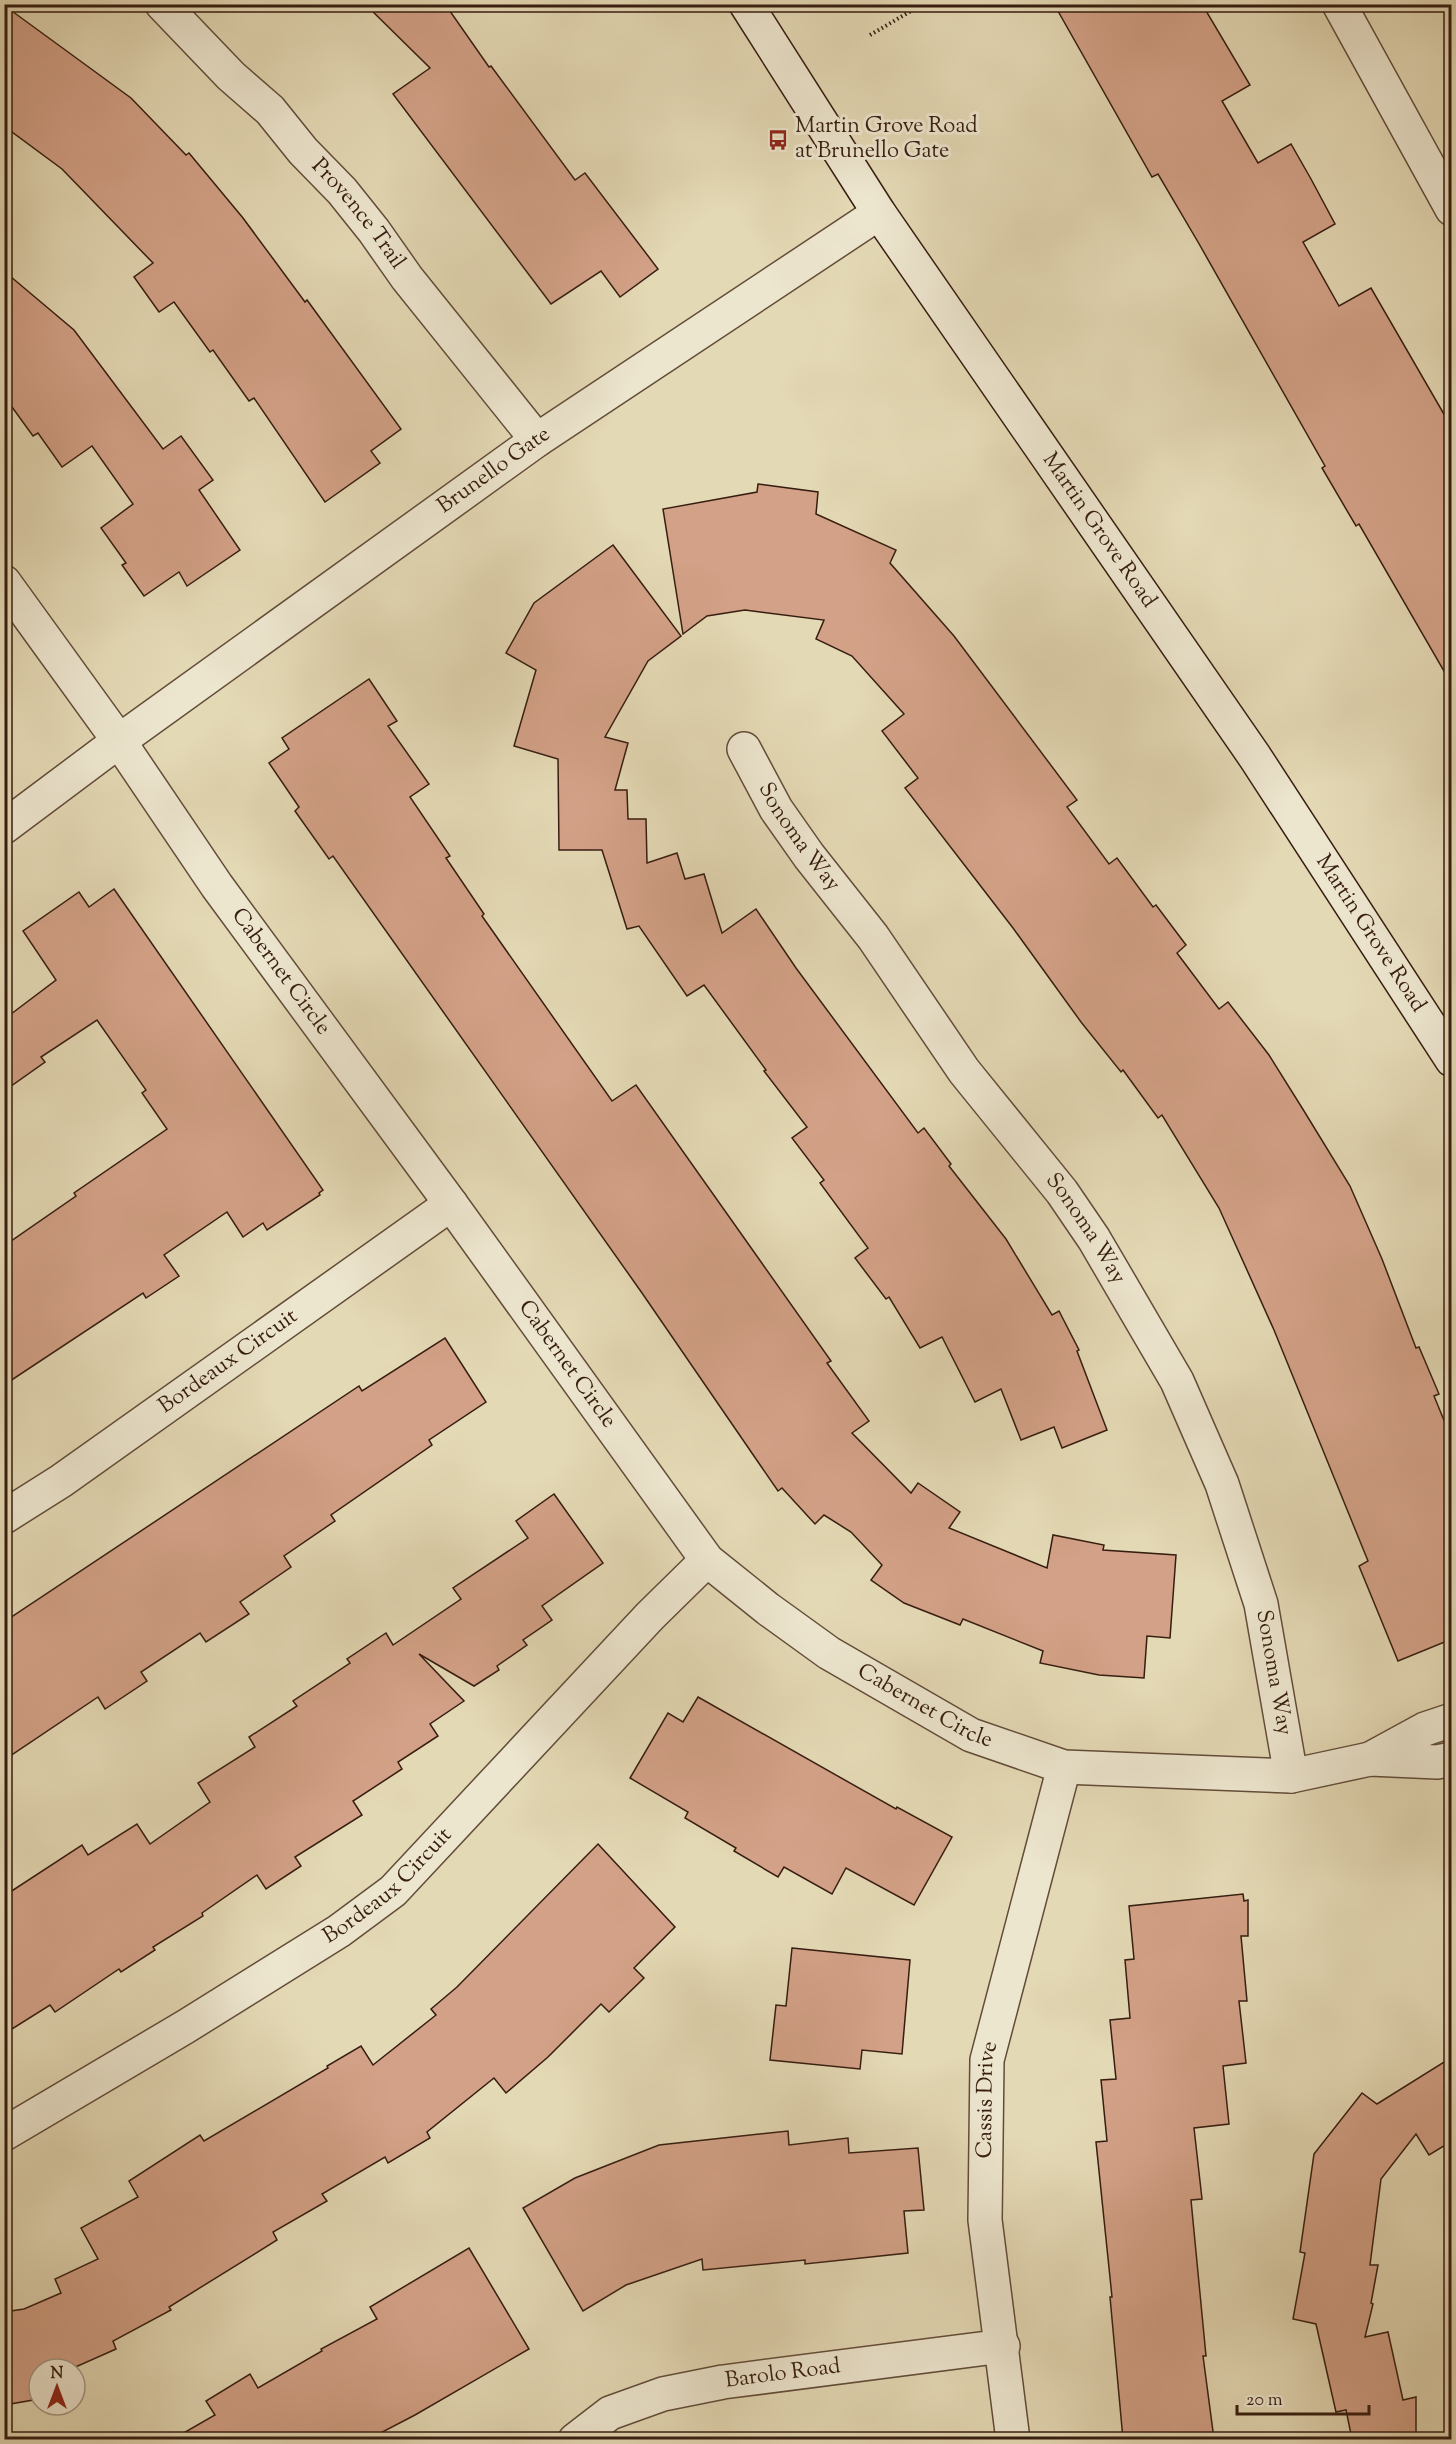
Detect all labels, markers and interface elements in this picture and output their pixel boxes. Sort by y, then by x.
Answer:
place label: Martin Grove Road at Brunello Gate [795,111,978,168]
bus stop icon: Martin Grove Road at Brunello Gate [766,128,790,152]
street label: Provence Trail [303,152,413,276]
street label: Brunello Gate [431,419,557,522]
street label: Martin Grove Road [1033,446,1164,615]
street label: Sonoma Way [749,777,848,899]
street label: Martin Grove Road [1307,849,1433,1019]
street label: Cabernet Circle [223,902,338,1042]
street label: Sonoma Way [1037,1166,1133,1291]
street label: Cabernet Circle [509,1294,624,1435]
street label: Bordeaux Circuit [152,1301,305,1423]
street label: Sonoma Way [1246,1607,1300,1738]
street label: Cabernet Circle [851,1656,997,1757]
street label: Bordeaux Circuit [317,1820,460,1953]
street label: Cassis Drive [970,2038,1007,2159]
street label: Barolo Road [723,2351,842,2398]
north arrow [27,2357,87,2417]
text: N [51,2363,64,2386]
scale bar [1237,2378,1369,2416]
text: 20 m [1246,2388,1283,2414]

